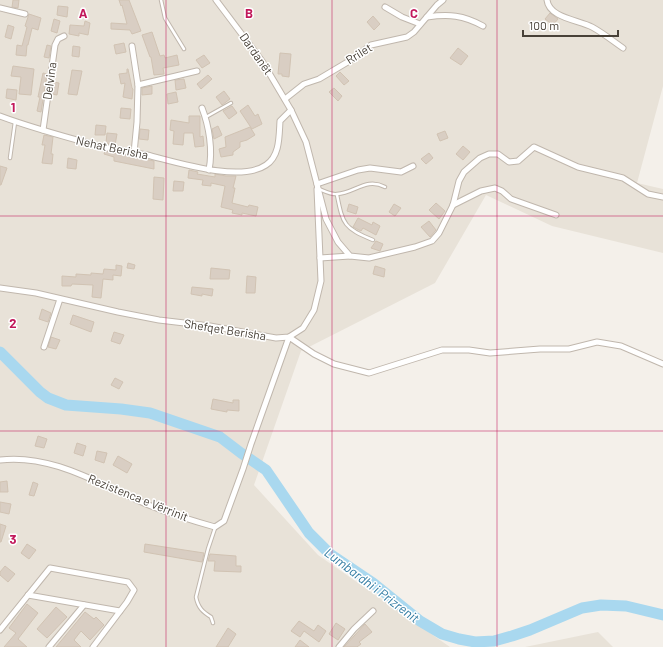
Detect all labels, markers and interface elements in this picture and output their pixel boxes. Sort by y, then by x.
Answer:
text: A [79,5,88,21]
text: B [245,5,253,21]
text: C [410,5,418,21]
scale bar [523,12,618,38]
text: 100 m [529,18,559,32]
street label: Dardanët [237,30,276,77]
street label: Rrilet [343,40,374,67]
street label: Delvina [39,61,59,101]
text: 1 [11,99,15,115]
street label: Nehat Berisha [75,133,150,162]
text: 2 [9,315,17,331]
street label: Shefqet Berisha [183,316,267,342]
street label: Rezistenca e Vërrinit [86,471,191,524]
text: 3 [9,531,17,547]
water label: Lumbardhi i Prizrenit [321,544,423,626]

